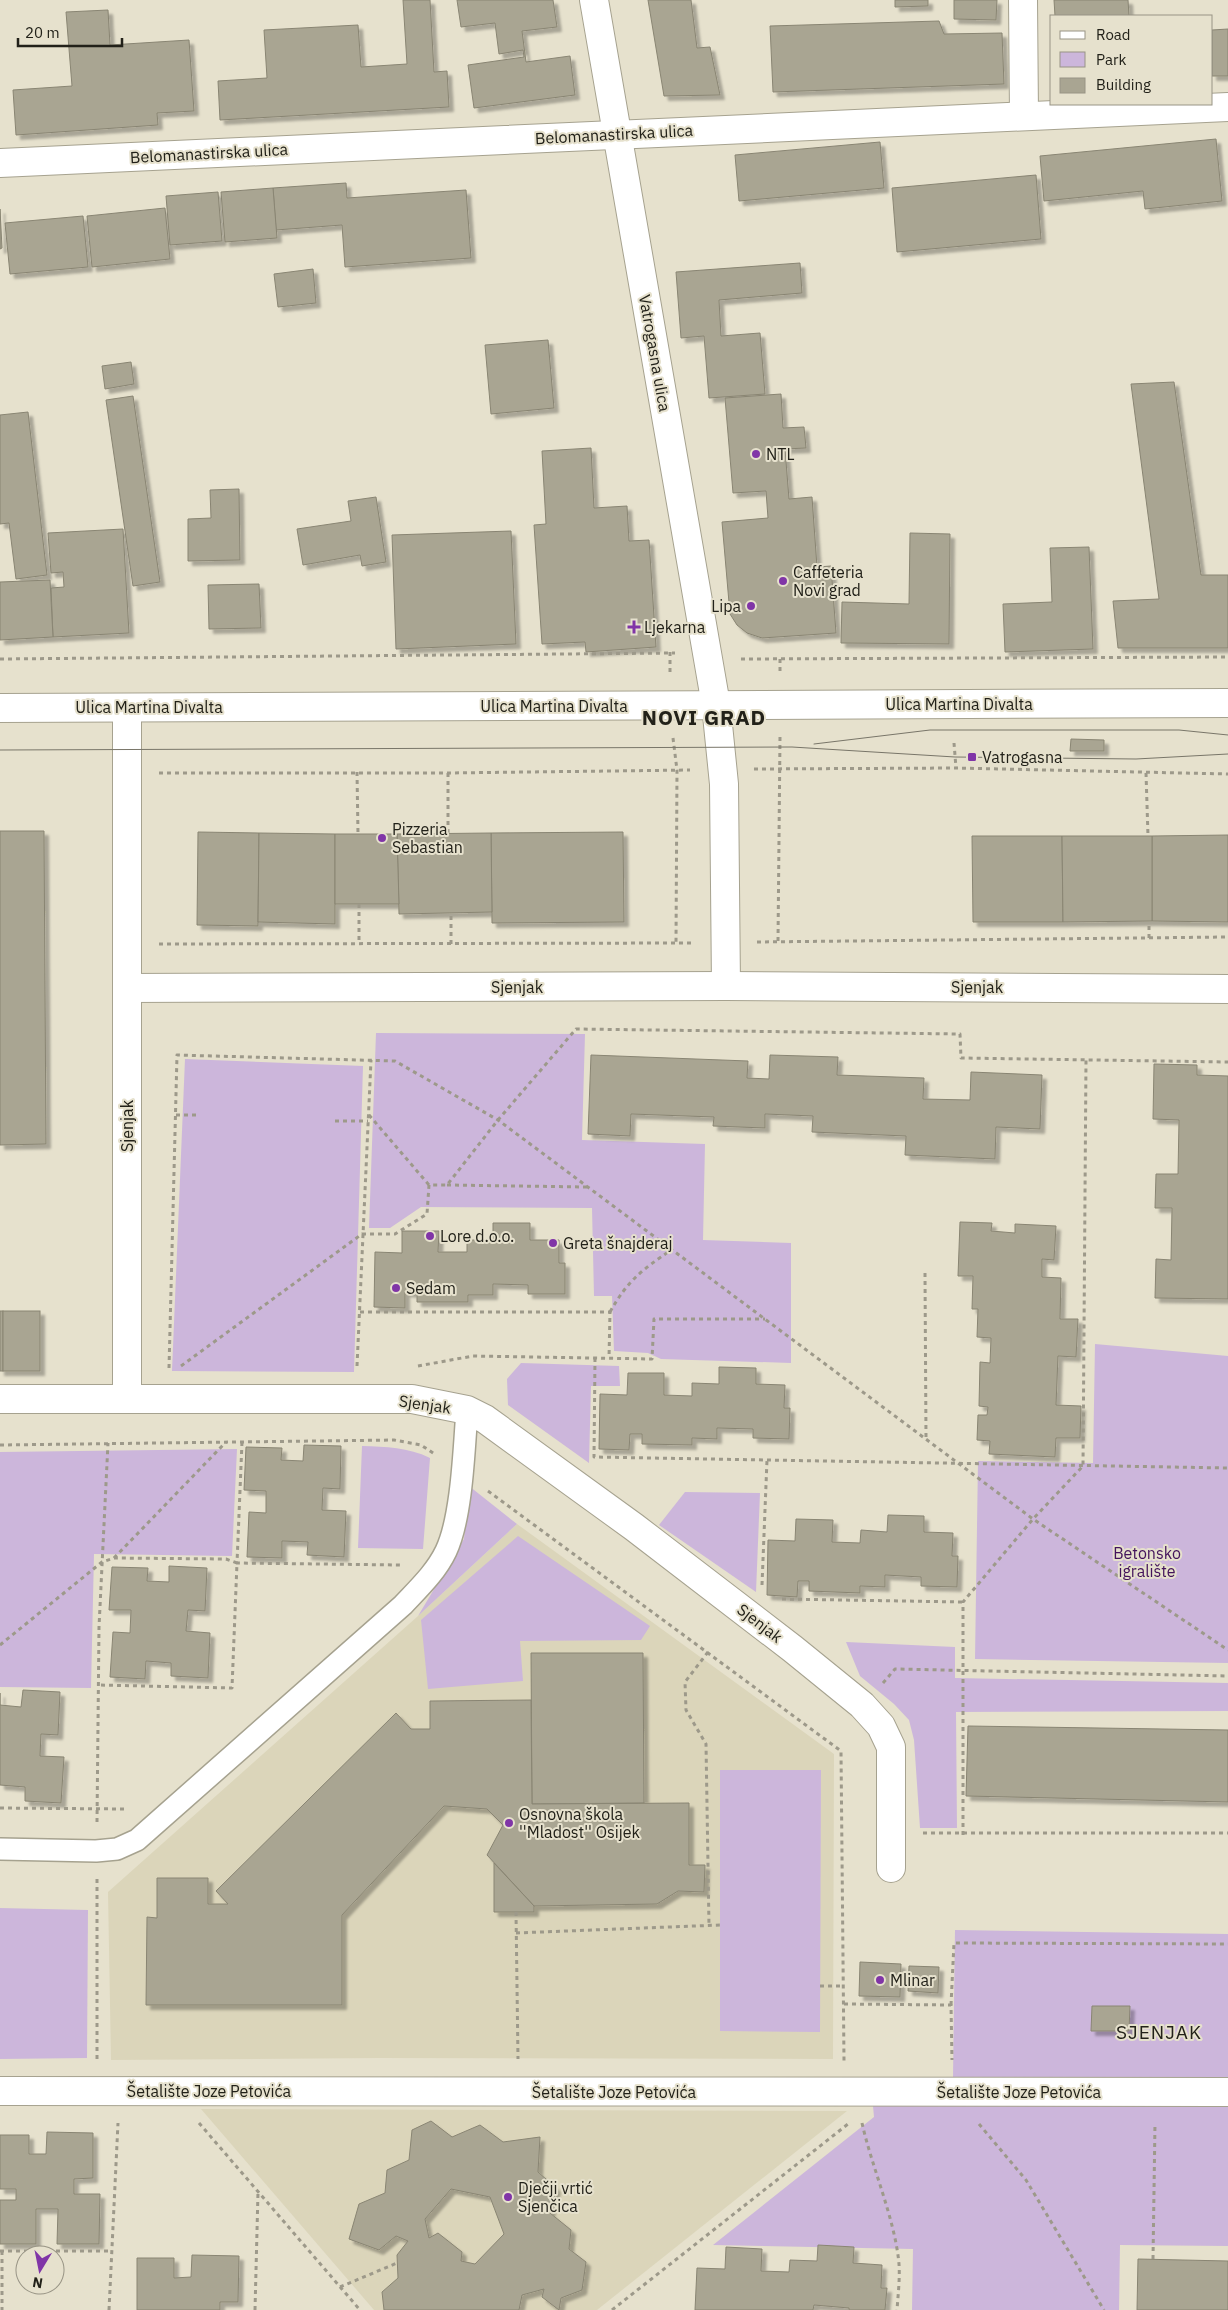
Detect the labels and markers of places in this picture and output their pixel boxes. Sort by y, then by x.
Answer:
place label: NTL [766,444,794,464]
marker: NTL [750,448,762,460]
place label: Caffeteria Novi grad [793,562,864,600]
marker: Caffeteria Novi grad [777,575,789,587]
place label: Lipa [711,596,741,616]
marker: Lipa [745,600,757,612]
place label: Ljekarna [644,617,706,637]
marker: Ljekarna [628,621,640,633]
place label: Vatrogasna [982,747,1063,767]
marker: Vatrogasna [966,751,978,763]
place label: Pizzeria Sebastian [392,819,463,857]
marker: Pizzeria Sebastian [376,832,388,844]
place label: Lore d.o.o. [440,1226,514,1246]
marker: Lore d.o.o. [424,1230,436,1242]
place label: Greta šnajderaj [563,1233,672,1253]
marker: Greta šnajderaj [547,1237,559,1249]
place label: Sedam [406,1278,456,1298]
marker: Sedam [390,1282,402,1294]
place label: Osnovna škola ''Mladost'' Osijek [519,1804,641,1842]
marker: Osnovna škola ''Mladost'' Osijek [503,1817,515,1829]
place label: Mlinar [890,1970,935,1990]
marker: Mlinar [874,1974,886,1986]
place label: Dječji vrtić Sjenčica [518,2178,593,2216]
marker: Dječji vrtić Sjenčica [502,2191,514,2203]

